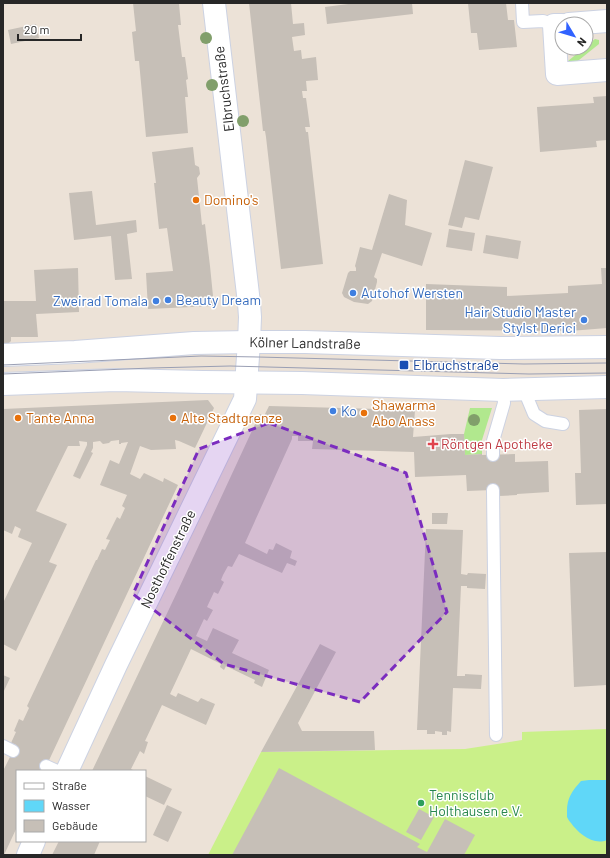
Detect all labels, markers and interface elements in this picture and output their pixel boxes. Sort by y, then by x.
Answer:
scale bar [18,16,81,42]
north arrow [554,16,594,56]
text: 20 m [24,22,50,36]
text: N [575,36,590,49]
street label: Elbruchstraße [210,45,237,133]
place label: Domino's [204,191,259,208]
marker: Domino's [191,195,201,205]
place label: Autohof Wersten [361,284,463,301]
marker: Autohof Wersten [348,288,358,298]
place label: Beauty Dream [176,291,261,308]
place label: Zweirad Tomala [53,292,148,309]
marker: Beauty Dream [163,295,173,305]
marker: Zweirad Tomala [151,296,161,306]
place label: Hair Studio Master Stylst Derici [464,303,576,336]
marker: Hair Studio Master Stylst Derici [579,315,589,325]
street label: Kölner Landstraße [249,333,361,352]
place label: Elbruchstraße [413,356,499,373]
marker: Elbruchstraße [398,359,410,371]
place label: Shawarma Abo Anass [372,396,436,429]
place label: Ko [341,402,357,419]
marker: Ko [328,406,338,416]
marker: Shawarma Abo Anass [359,408,369,418]
place label: Tante Anna [26,409,94,426]
place label: Alte Stadtgrenze [181,409,282,426]
marker: Tante Anna [13,413,23,423]
marker: Alte Stadtgrenze [168,413,178,423]
place label: Röntgen Apotheke [441,435,553,452]
marker: Röntgen Apotheke [428,439,438,449]
street label: Nosthoffenstraße [136,507,199,611]
legend [16,770,146,842]
text: Straße [52,778,87,792]
place label: Tennisclub Holthausen e.V. [429,786,523,819]
text: Wasser [52,798,91,812]
marker: Tennisclub Holthausen e.V. [416,798,426,808]
text: Gebäude [52,818,98,832]

